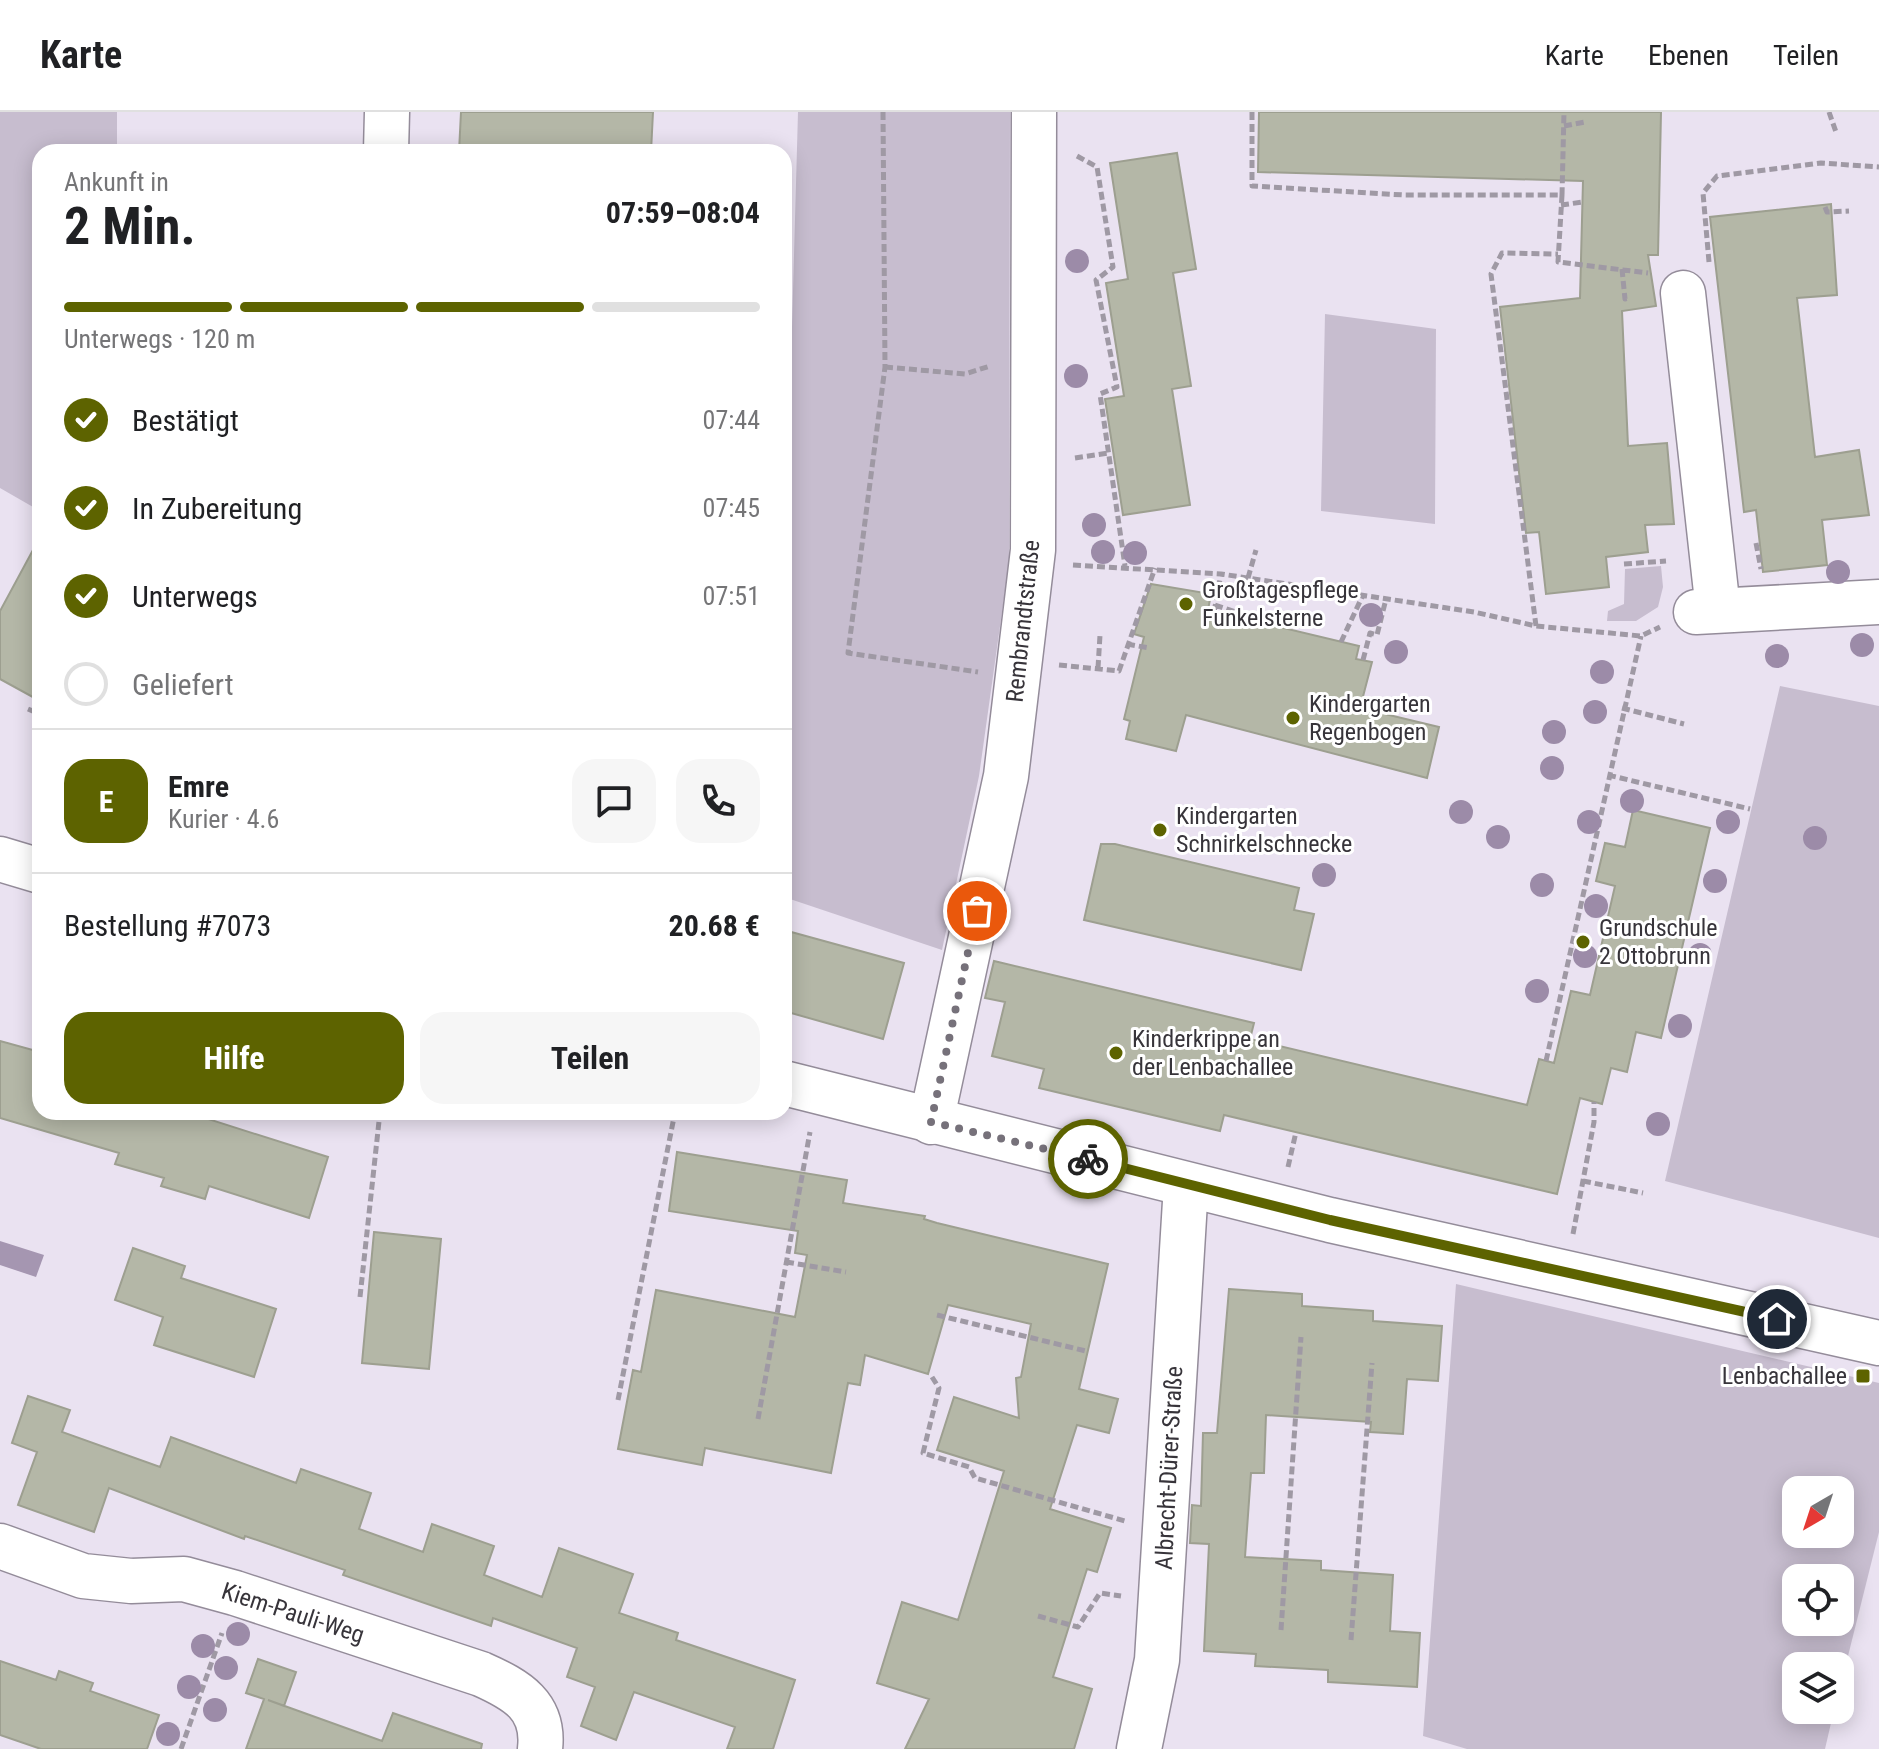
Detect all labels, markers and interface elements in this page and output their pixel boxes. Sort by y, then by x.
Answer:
text: Karte [40,33,122,77]
text: Karte [1545,39,1604,72]
text: Ebenen [1648,39,1729,72]
text: Teilen [1773,39,1839,72]
text: Ankunft in [64,167,169,197]
text: 07:59–08:04 [606,195,760,230]
text: 2 Min. [64,196,196,257]
text: Unterwegs · 120 m [64,324,255,354]
icon: check [64,398,108,442]
text: Bestätigt [132,403,239,438]
text: 07:44 [703,405,760,435]
icon: check [64,486,108,530]
text: In Zubereitung [132,491,302,526]
text: 07:45 [703,493,760,523]
street label: Rembrandtstraße [1001,538,1045,704]
icon: check [64,574,108,618]
place label: Großtagespflege Funkelsterne [1202,576,1359,632]
text: Unterwegs [132,579,258,614]
text: 07:51 [703,581,760,611]
marker: Großtagespflege Funkelsterne [1177,595,1195,613]
text: Geliefert [132,667,234,702]
place label: Kindergarten Regenbogen [1309,690,1431,746]
marker: Kindergarten Regenbogen [1284,709,1302,727]
button: chat [572,759,656,843]
button: phone [676,759,760,843]
text: Emre [168,769,229,804]
text: E [99,784,113,819]
place label: Kindergarten Schnirkelschnecke [1176,802,1352,858]
text: Kurier · 4.6 [168,804,279,834]
marker: Kindergarten Schnirkelschnecke [1151,821,1169,839]
pin [943,877,1011,945]
icon: bag [955,889,999,933]
text: Bestellung #7073 [64,908,271,943]
text: 20.68 € [669,908,760,943]
place label: Grundschule 2 Ottobrunn [1599,914,1718,970]
marker: Grundschule 2 Ottobrunn [1574,933,1592,951]
button: Hilfe [64,1012,404,1104]
button: Teilen [420,1012,760,1104]
place label: Kinderkrippe an der Lenbachallee [1132,1025,1293,1081]
marker: Kinderkrippe an der Lenbachallee [1107,1044,1125,1062]
courier [1048,1119,1128,1199]
icon: bike [1066,1137,1110,1181]
pin [1743,1285,1811,1353]
icon: home [1755,1297,1799,1341]
place label: Lenbachallee [1722,1362,1847,1390]
street label: Albrecht-Dürer-Straße [1150,1365,1188,1571]
marker: Lenbachallee [1854,1367,1872,1385]
north arrow [1782,1476,1854,1548]
map controls [1782,1476,1854,1724]
button: locate [1782,1564,1854,1636]
street label: Kiem-Pauli-Weg [218,1577,368,1649]
button: layers [1782,1652,1854,1724]

